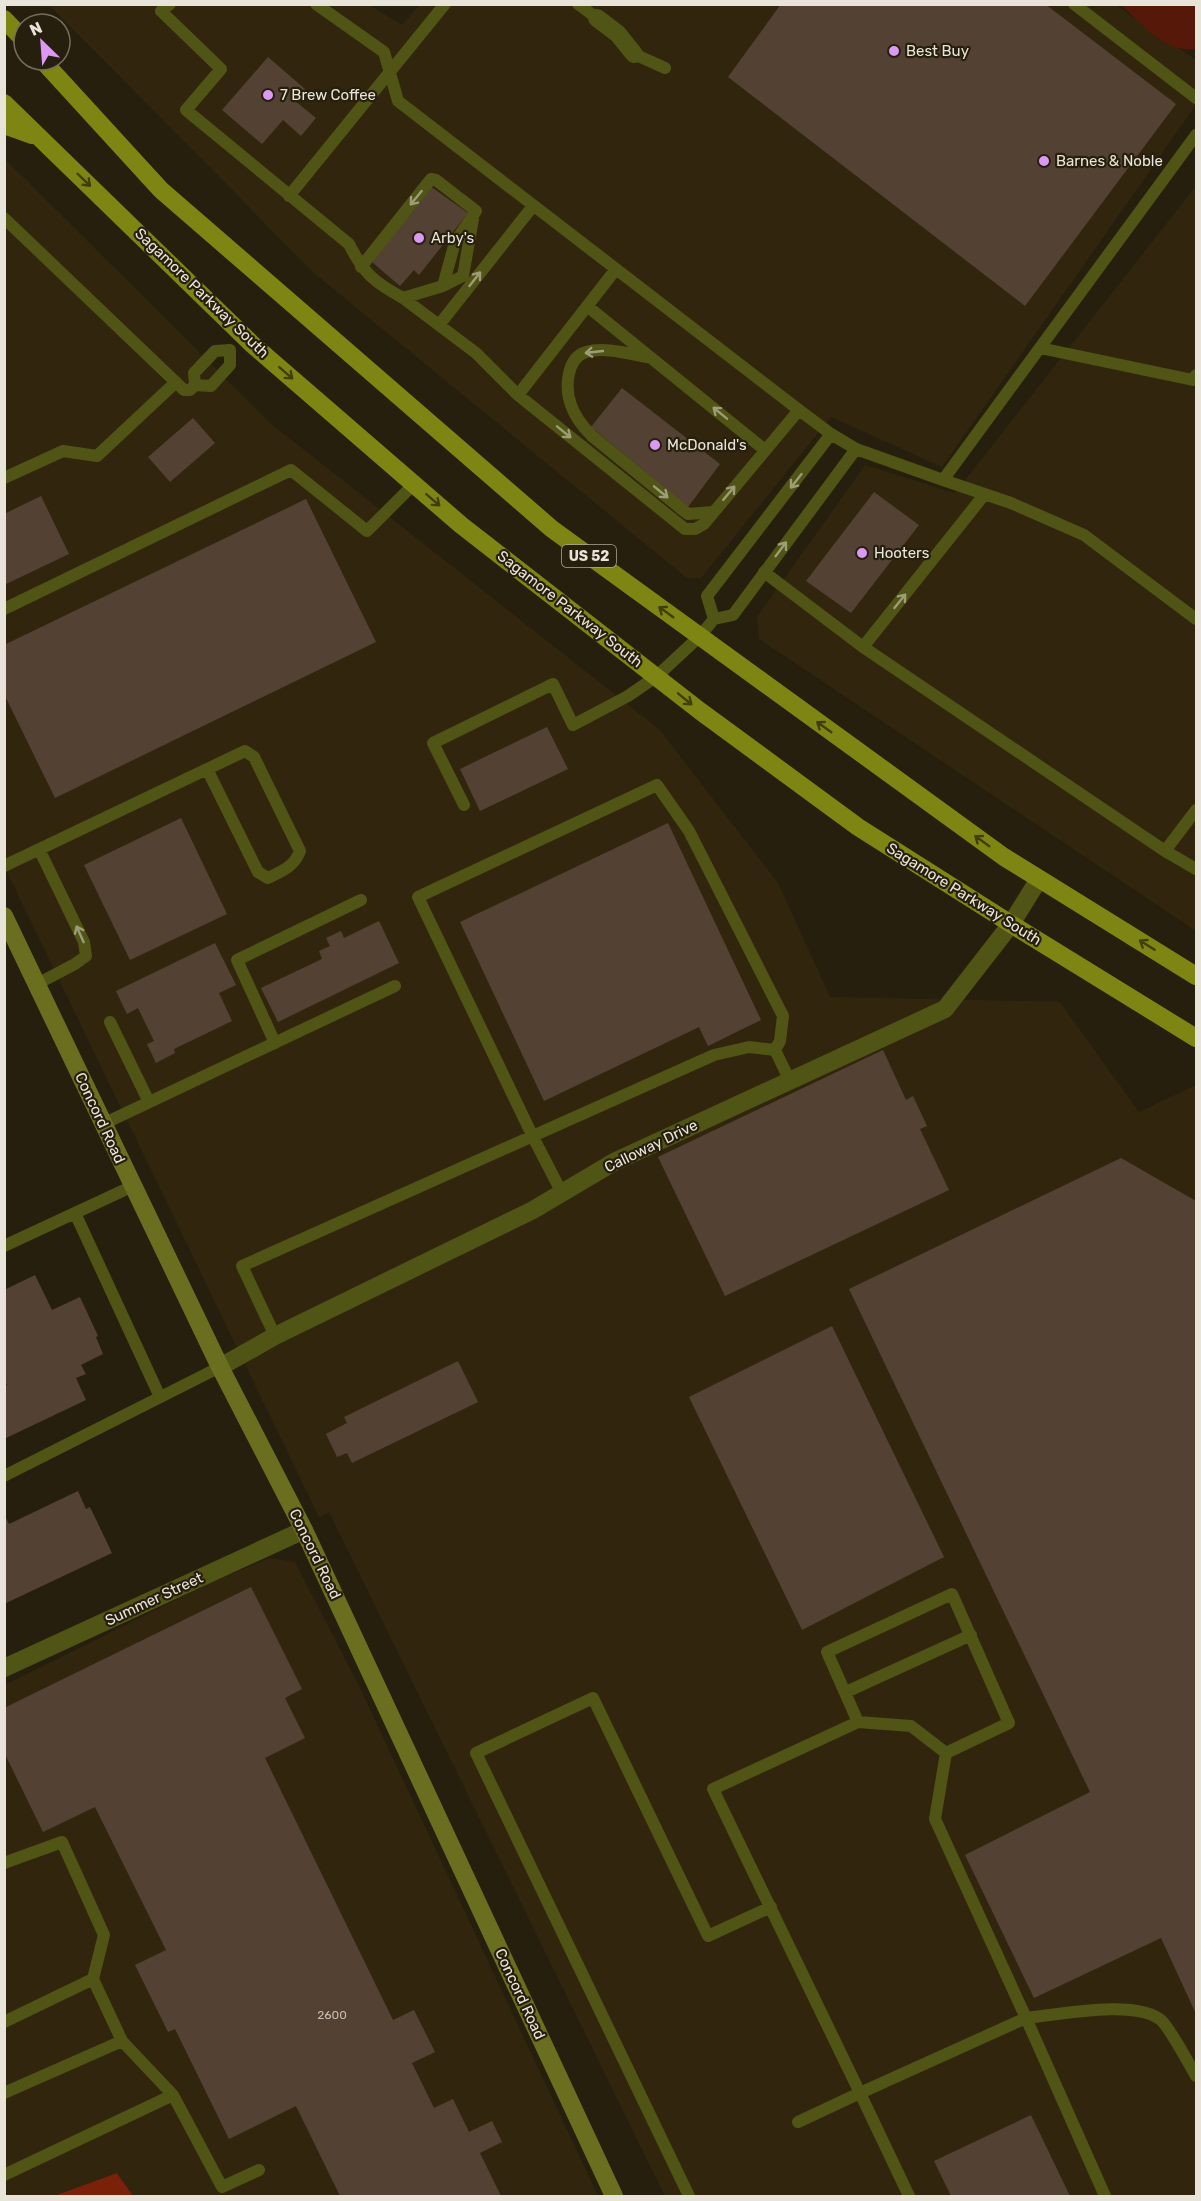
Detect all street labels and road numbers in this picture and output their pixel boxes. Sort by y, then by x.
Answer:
street label: Sagamore Parkway South [131,224,273,362]
road number: US 52 [562,545,616,567]
street label: Sagamore Parkway South [494,547,646,671]
street label: Sagamore Parkway South [883,839,1045,949]
street label: Concord Road [71,1070,129,1166]
street label: Calloway Drive [601,1116,701,1176]
street label: Concord Road [285,1506,345,1602]
street label: Summer Street [102,1568,206,1630]
street label: Concord Road [491,1946,549,2042]

